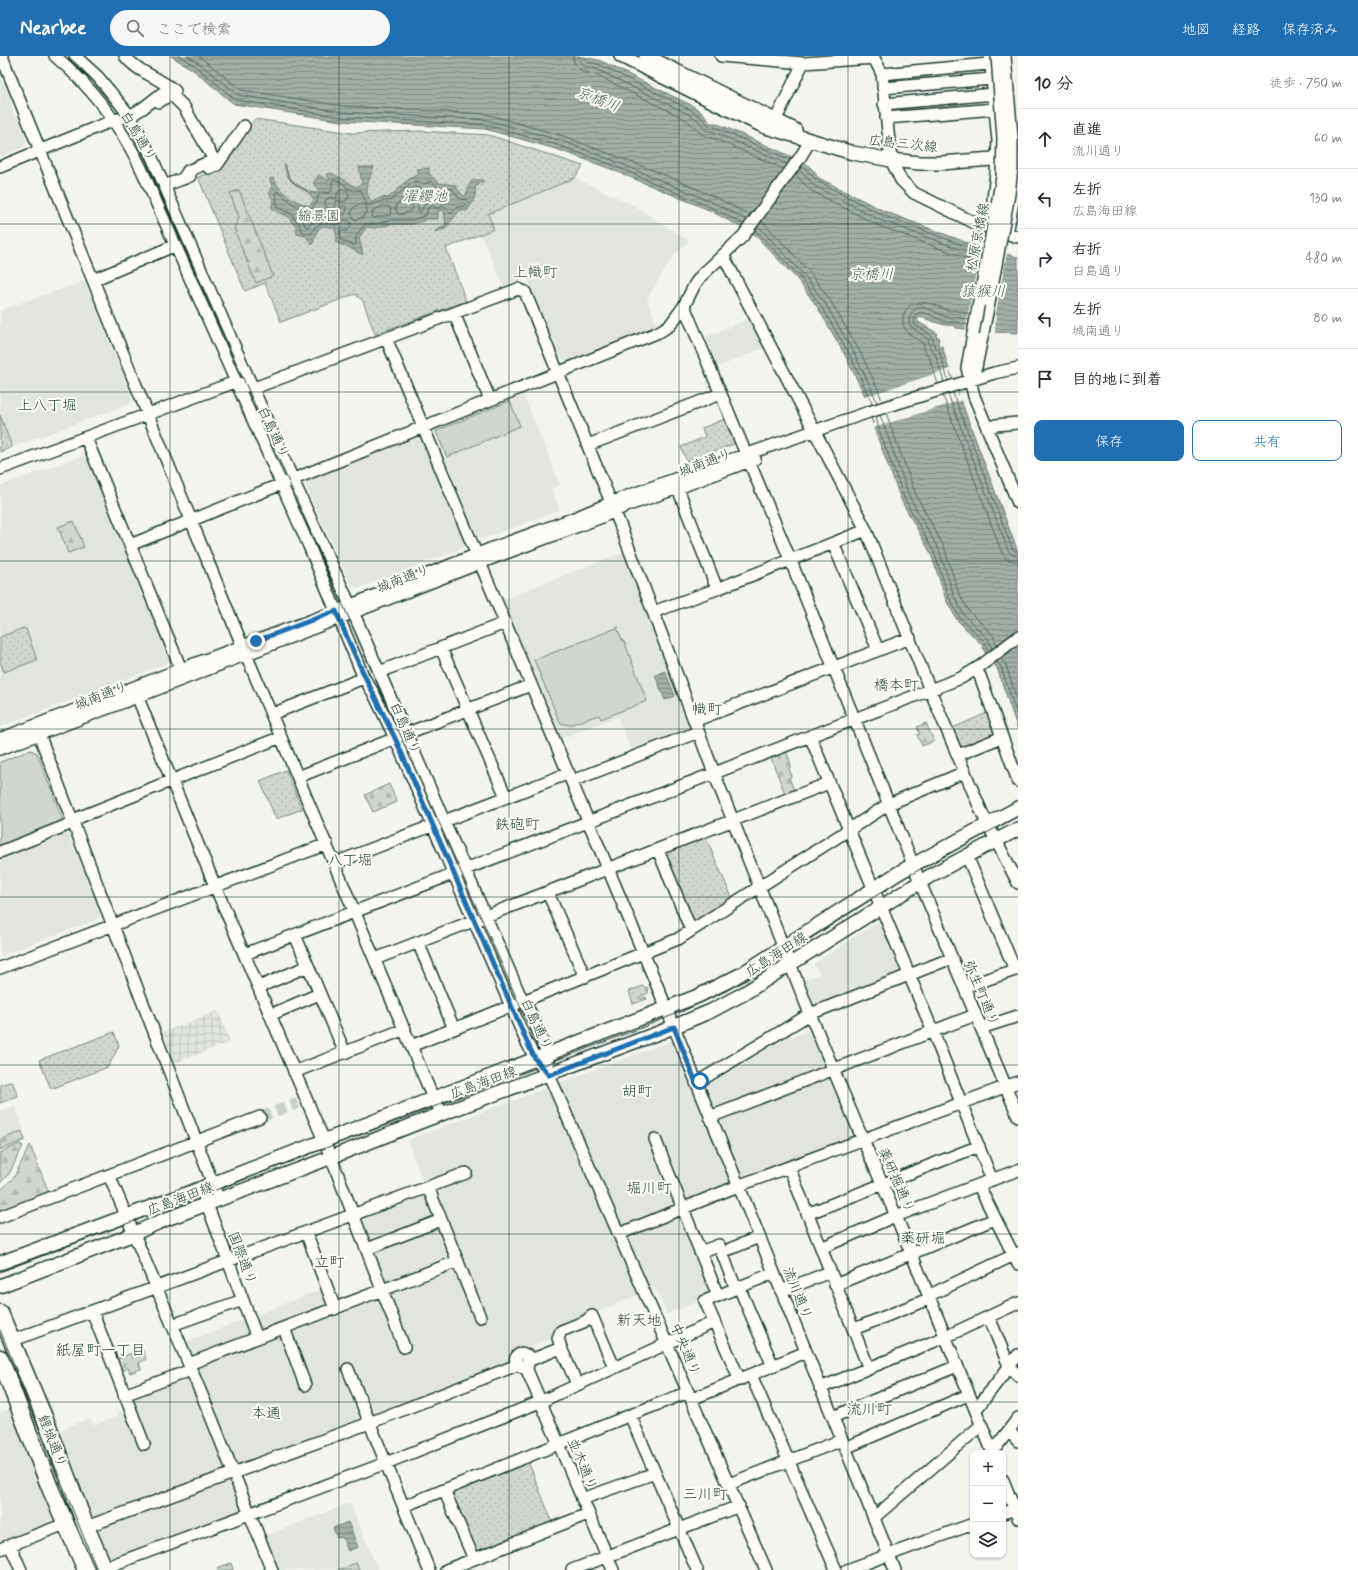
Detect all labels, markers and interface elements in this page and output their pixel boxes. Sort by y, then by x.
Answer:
search box [110,10,390,46]
text: Nearbee [20,16,86,41]
icon: search [124,17,146,39]
text: ここで検索 [156,20,231,40]
text: 地図 [1182,21,1210,39]
text: 経路 [1232,21,1260,39]
text: 保存済み [1282,21,1338,39]
text: 10 分 [1034,73,1073,95]
text: 徒歩 · 750 m [1270,75,1342,92]
water label: 京橋川 [573,83,622,117]
street label: 白島通り [116,108,160,165]
text: 直進 [1072,120,1102,140]
icon: ahead [1034,128,1056,150]
text: 60 m [1314,130,1342,147]
street label: 広島三次線 [867,131,939,157]
text: 流川通り [1072,143,1124,160]
text: 左折 [1072,180,1102,200]
water label: 濯纓池 [402,187,448,207]
icon: left [1034,188,1056,210]
text: 130 m [1309,190,1342,207]
street label: 松原京橋線 [962,201,993,273]
text: 広島海田線 [1072,203,1137,220]
park label: 縮景園 [298,207,340,225]
text: 右折 [1072,240,1102,260]
icon: right [1034,248,1056,270]
text: 480 m [1306,250,1342,267]
district label: 上幟町 [512,263,558,283]
text: 白島通り [1072,263,1124,280]
water label: 京橋川 [848,265,894,285]
water label: 猿猴川 [960,282,1006,302]
text: 左折 [1072,300,1102,320]
icon: left [1034,308,1056,330]
text: 80 m [1313,310,1342,327]
text: 城南通り [1072,323,1124,340]
icon: arrive [1034,368,1056,390]
text: 目的地に到着 [1072,370,1162,390]
district label: 上八丁堀 [17,396,77,416]
street label: 白島通り [253,403,293,462]
button: 保存 [1034,420,1184,461]
button: 共有 [1192,420,1342,461]
street label: 城南通り [676,444,735,481]
street label: 城南通り [374,560,433,597]
route end [247,632,265,650]
district label: 橋本町 [873,676,919,696]
street label: 城南通り [72,677,131,714]
street label: 白島通り [385,699,425,758]
district label: 幟町 [692,700,723,720]
district label: 鉄砲町 [494,815,540,835]
district label: 八丁堀 [327,851,373,871]
street label: 広島海田線 [742,928,811,981]
street label: 弥生町通り [959,958,1003,1029]
street label: 白島通り [516,995,556,1054]
street label: 広島海田線 [447,1063,519,1103]
route start [691,1072,709,1090]
district label: 胡町 [622,1082,653,1102]
street label: 薬研掘通り [874,1145,919,1216]
street label: 広島海田線 [144,1178,216,1220]
district label: 堀川町 [626,1179,672,1199]
street label: 国際通り [224,1229,261,1288]
district label: 薬研堀 [900,1229,946,1249]
district label: 立町 [314,1253,345,1273]
street label: 流川通り [778,1264,816,1323]
district label: 新天地 [616,1311,662,1331]
street label: 中央通り [666,1320,704,1379]
district label: 紙屋町一丁目 [56,1341,146,1361]
district label: 流川町 [846,1400,892,1420]
district label: 本通 [251,1404,281,1424]
street label: 鯉城通り [33,1412,71,1471]
street label: 並木通り [563,1435,601,1494]
map controls [970,1450,1006,1558]
button: + [970,1450,1006,1486]
district label: 三川町 [682,1485,728,1505]
button: − [970,1486,1006,1522]
button: layers [970,1522,1006,1558]

